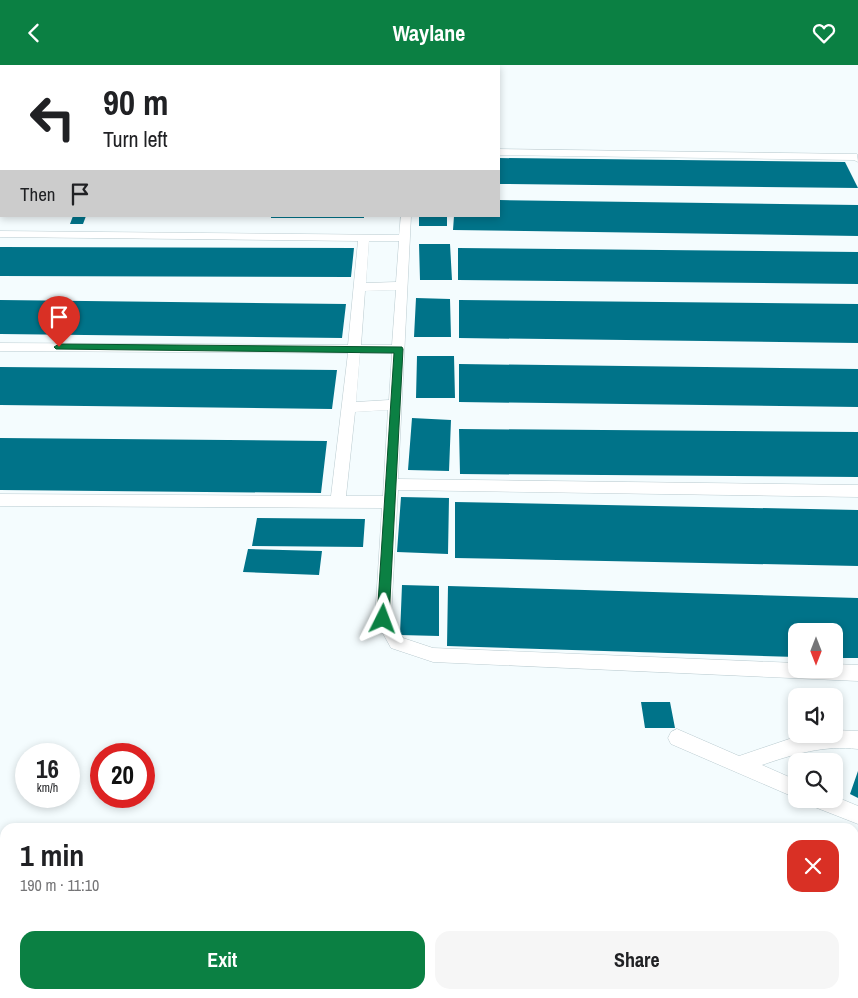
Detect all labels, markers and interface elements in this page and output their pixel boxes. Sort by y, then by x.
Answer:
text: Waylane [393,18,465,48]
icon: back [20,19,48,47]
icon: heart [810,19,838,47]
text: 90 m [103,79,168,126]
icon: left [20,85,85,150]
text: Turn left [103,124,168,154]
icon: arrive [66,180,94,208]
text: Then [20,181,56,207]
pin [38,296,80,347]
icon: arrive [45,303,73,331]
position arrow [356,592,408,644]
north arrow [788,623,842,677]
map controls [788,623,843,808]
button: sound [788,688,843,743]
speed limit sign: 20 [90,743,155,808]
text: 16 [36,752,59,786]
button: search [788,753,843,808]
text: km/h [37,780,58,796]
text: 1 min [20,835,84,875]
button: close [787,840,839,892]
text: 190 m · 11:10 [20,874,99,896]
button: Exit [20,931,425,989]
button: Share [435,931,839,989]

